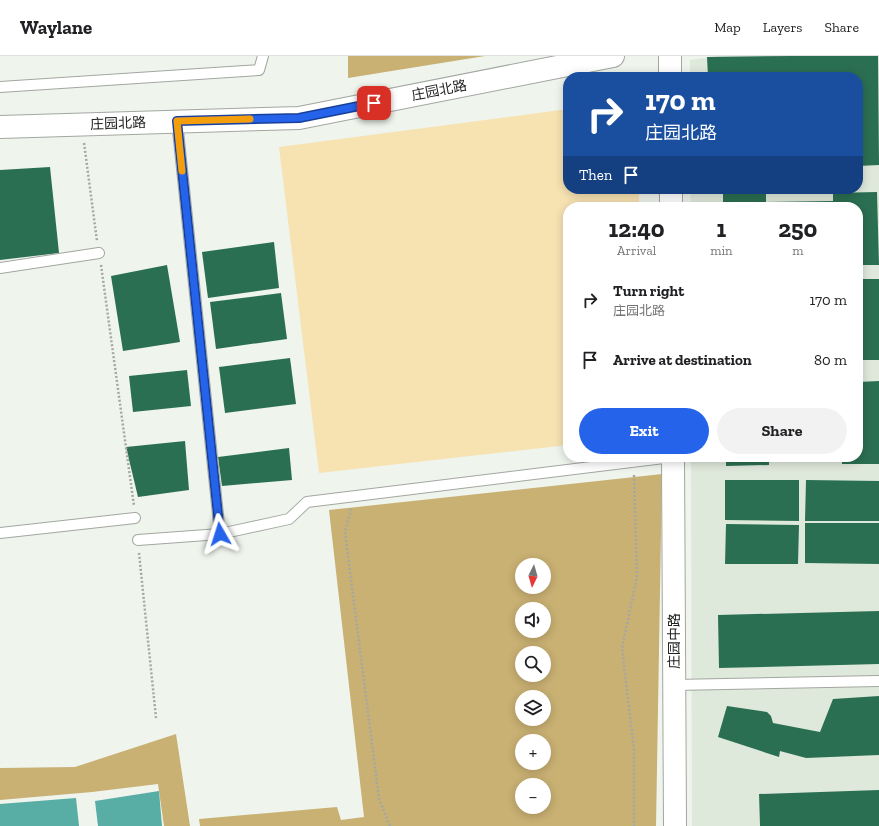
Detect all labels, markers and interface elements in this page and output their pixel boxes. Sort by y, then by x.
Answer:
text: Waylane [20,16,92,39]
text: Map [714,19,741,36]
text: Layers [763,19,802,36]
text: Share [824,19,859,36]
street label: 庄园北路 [410,77,468,104]
text: 170 m [645,84,716,117]
pin [357,86,391,120]
icon: right [579,88,631,140]
icon: arrive [363,92,385,114]
street label: 庄园北路 [90,114,146,133]
text: 庄园北路 [645,122,717,144]
icon: arrive [620,164,642,186]
text: Then [579,166,612,184]
text: 12:40 [609,214,665,243]
text: 1 [717,214,726,243]
text: 250 [778,214,817,243]
text: Arrival [617,243,656,258]
text: min [710,243,733,258]
text: m [792,243,803,258]
text: Turn right [613,282,684,300]
icon: right [579,289,601,311]
text: 170 m [809,291,847,309]
text: 庄园北路 [613,303,665,318]
icon: arrive [579,349,601,371]
text: Arrive at destination [613,351,752,369]
text: 80 m [814,351,847,369]
button: Exit [579,408,709,454]
button: Share [717,408,847,454]
position arrow [199,513,241,555]
north arrow [515,558,551,594]
map controls [515,558,551,814]
button: sound [515,602,551,638]
street label: 庄园中路 [666,613,683,669]
button: search [515,646,551,682]
button: layers [515,690,551,726]
button: + [515,734,551,770]
button: − [515,778,551,814]

